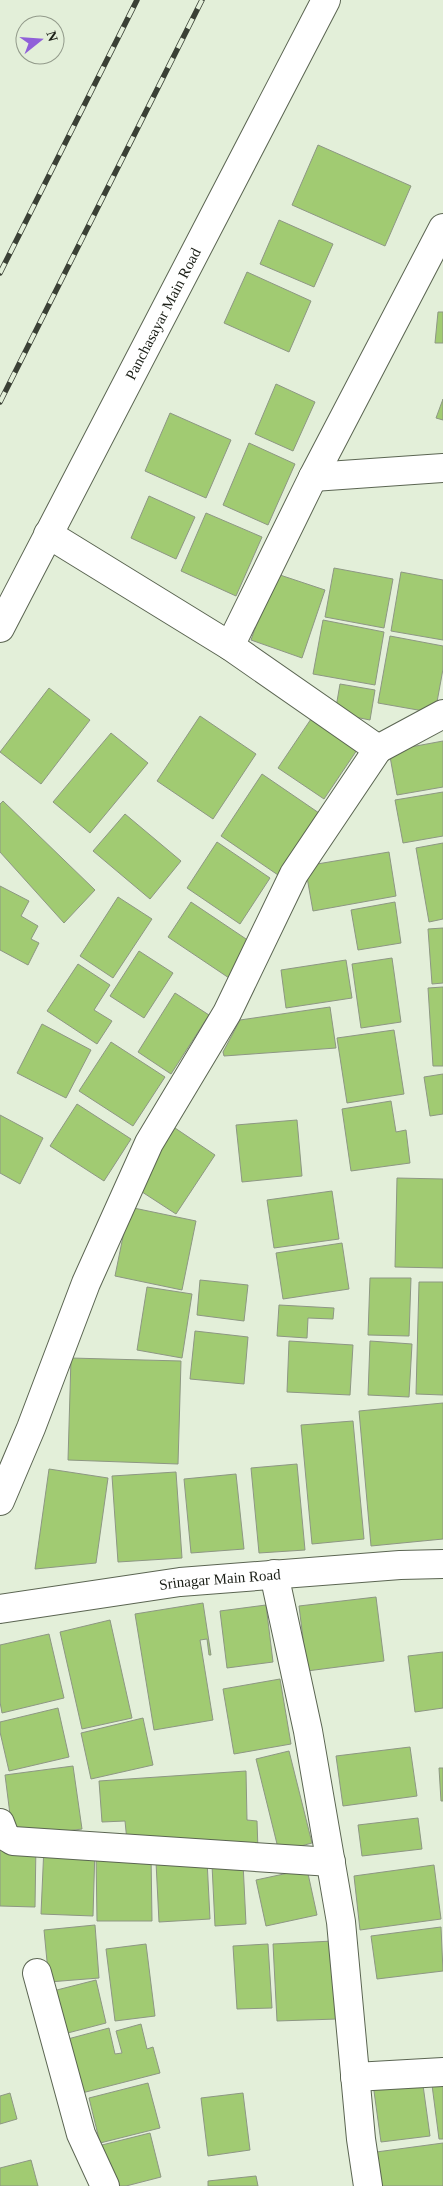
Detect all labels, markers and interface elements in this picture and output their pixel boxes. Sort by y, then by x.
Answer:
north arrow [15,15,65,65]
text: N [43,29,61,43]
street label: Panchasayar Main Road [122,245,204,382]
street label: Srinagar Main Road [158,1566,282,1593]

